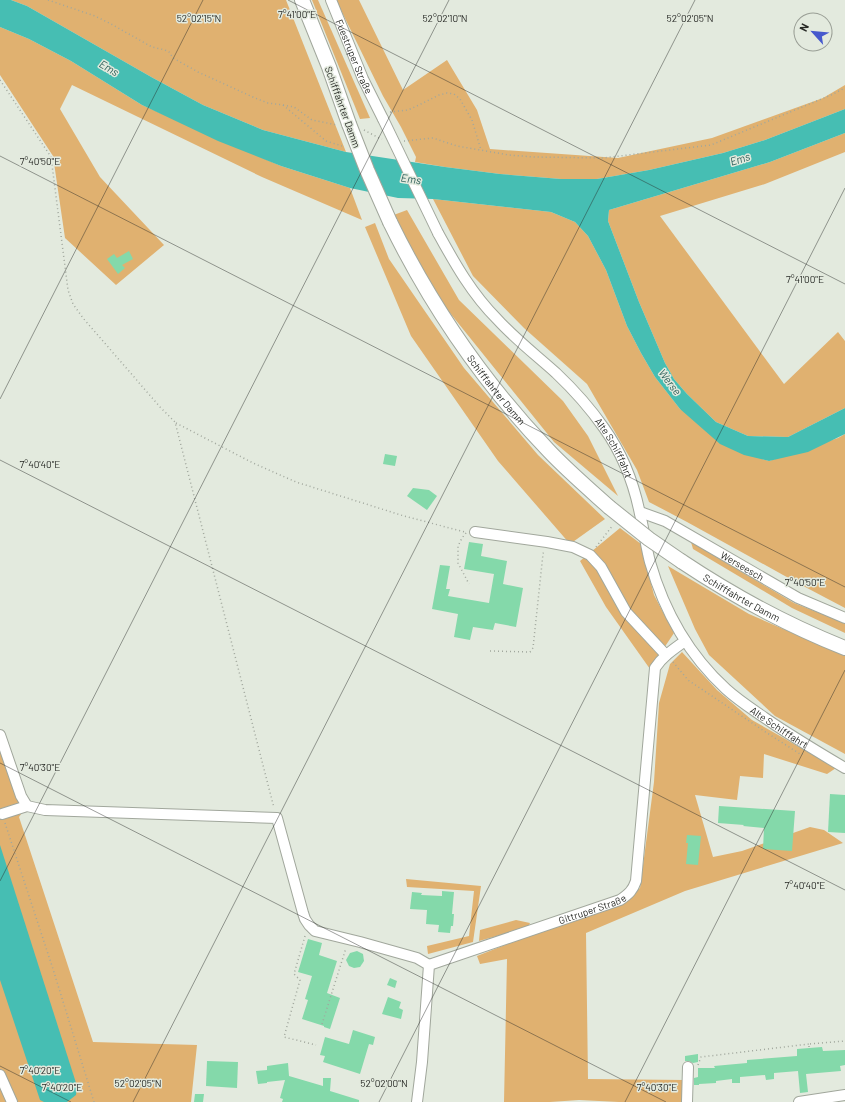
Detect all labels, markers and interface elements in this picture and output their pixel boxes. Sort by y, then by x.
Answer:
text: 7°41'00"E [278,8,316,20]
text: 52°02'15"N [177,12,221,24]
text: 52°02'10"N [422,12,468,24]
text: 52°02'05"N [667,12,713,24]
north arrow [793,12,833,52]
street label: Fuestruper Straße [333,18,375,95]
text: N [796,21,811,33]
water label: Ems [97,57,121,78]
street label: Schifffahrter Damm [323,65,363,149]
water label: Ems [728,149,752,168]
text: 7°40'50"E [20,155,60,167]
water label: Ems [400,171,422,186]
text: 7°41'00"E [786,273,824,285]
street label: Schifffahrter Damm [465,352,528,427]
water label: Werse [656,366,685,398]
street label: Alte Schifffahrt [593,415,635,480]
text: 7°40'40"E [20,458,60,470]
street label: Werseesch [719,549,766,583]
street label: Schifffahrter Damm [701,571,782,624]
text: 7°40'50"E [785,576,825,588]
street label: Alte Schifffahrt [748,704,811,751]
text: 7°40'30"E [20,761,60,773]
text: 7°40'40"E [785,879,825,891]
street label: Gittruper Straße [557,892,629,926]
text: 7°40'20"E [20,1064,60,1076]
text: 52°02'05"N [115,1077,161,1089]
text: 52°02'00"N [360,1077,408,1089]
text: 7°40'20"E [42,1081,82,1093]
text: 7°40'30"E [637,1081,677,1093]

